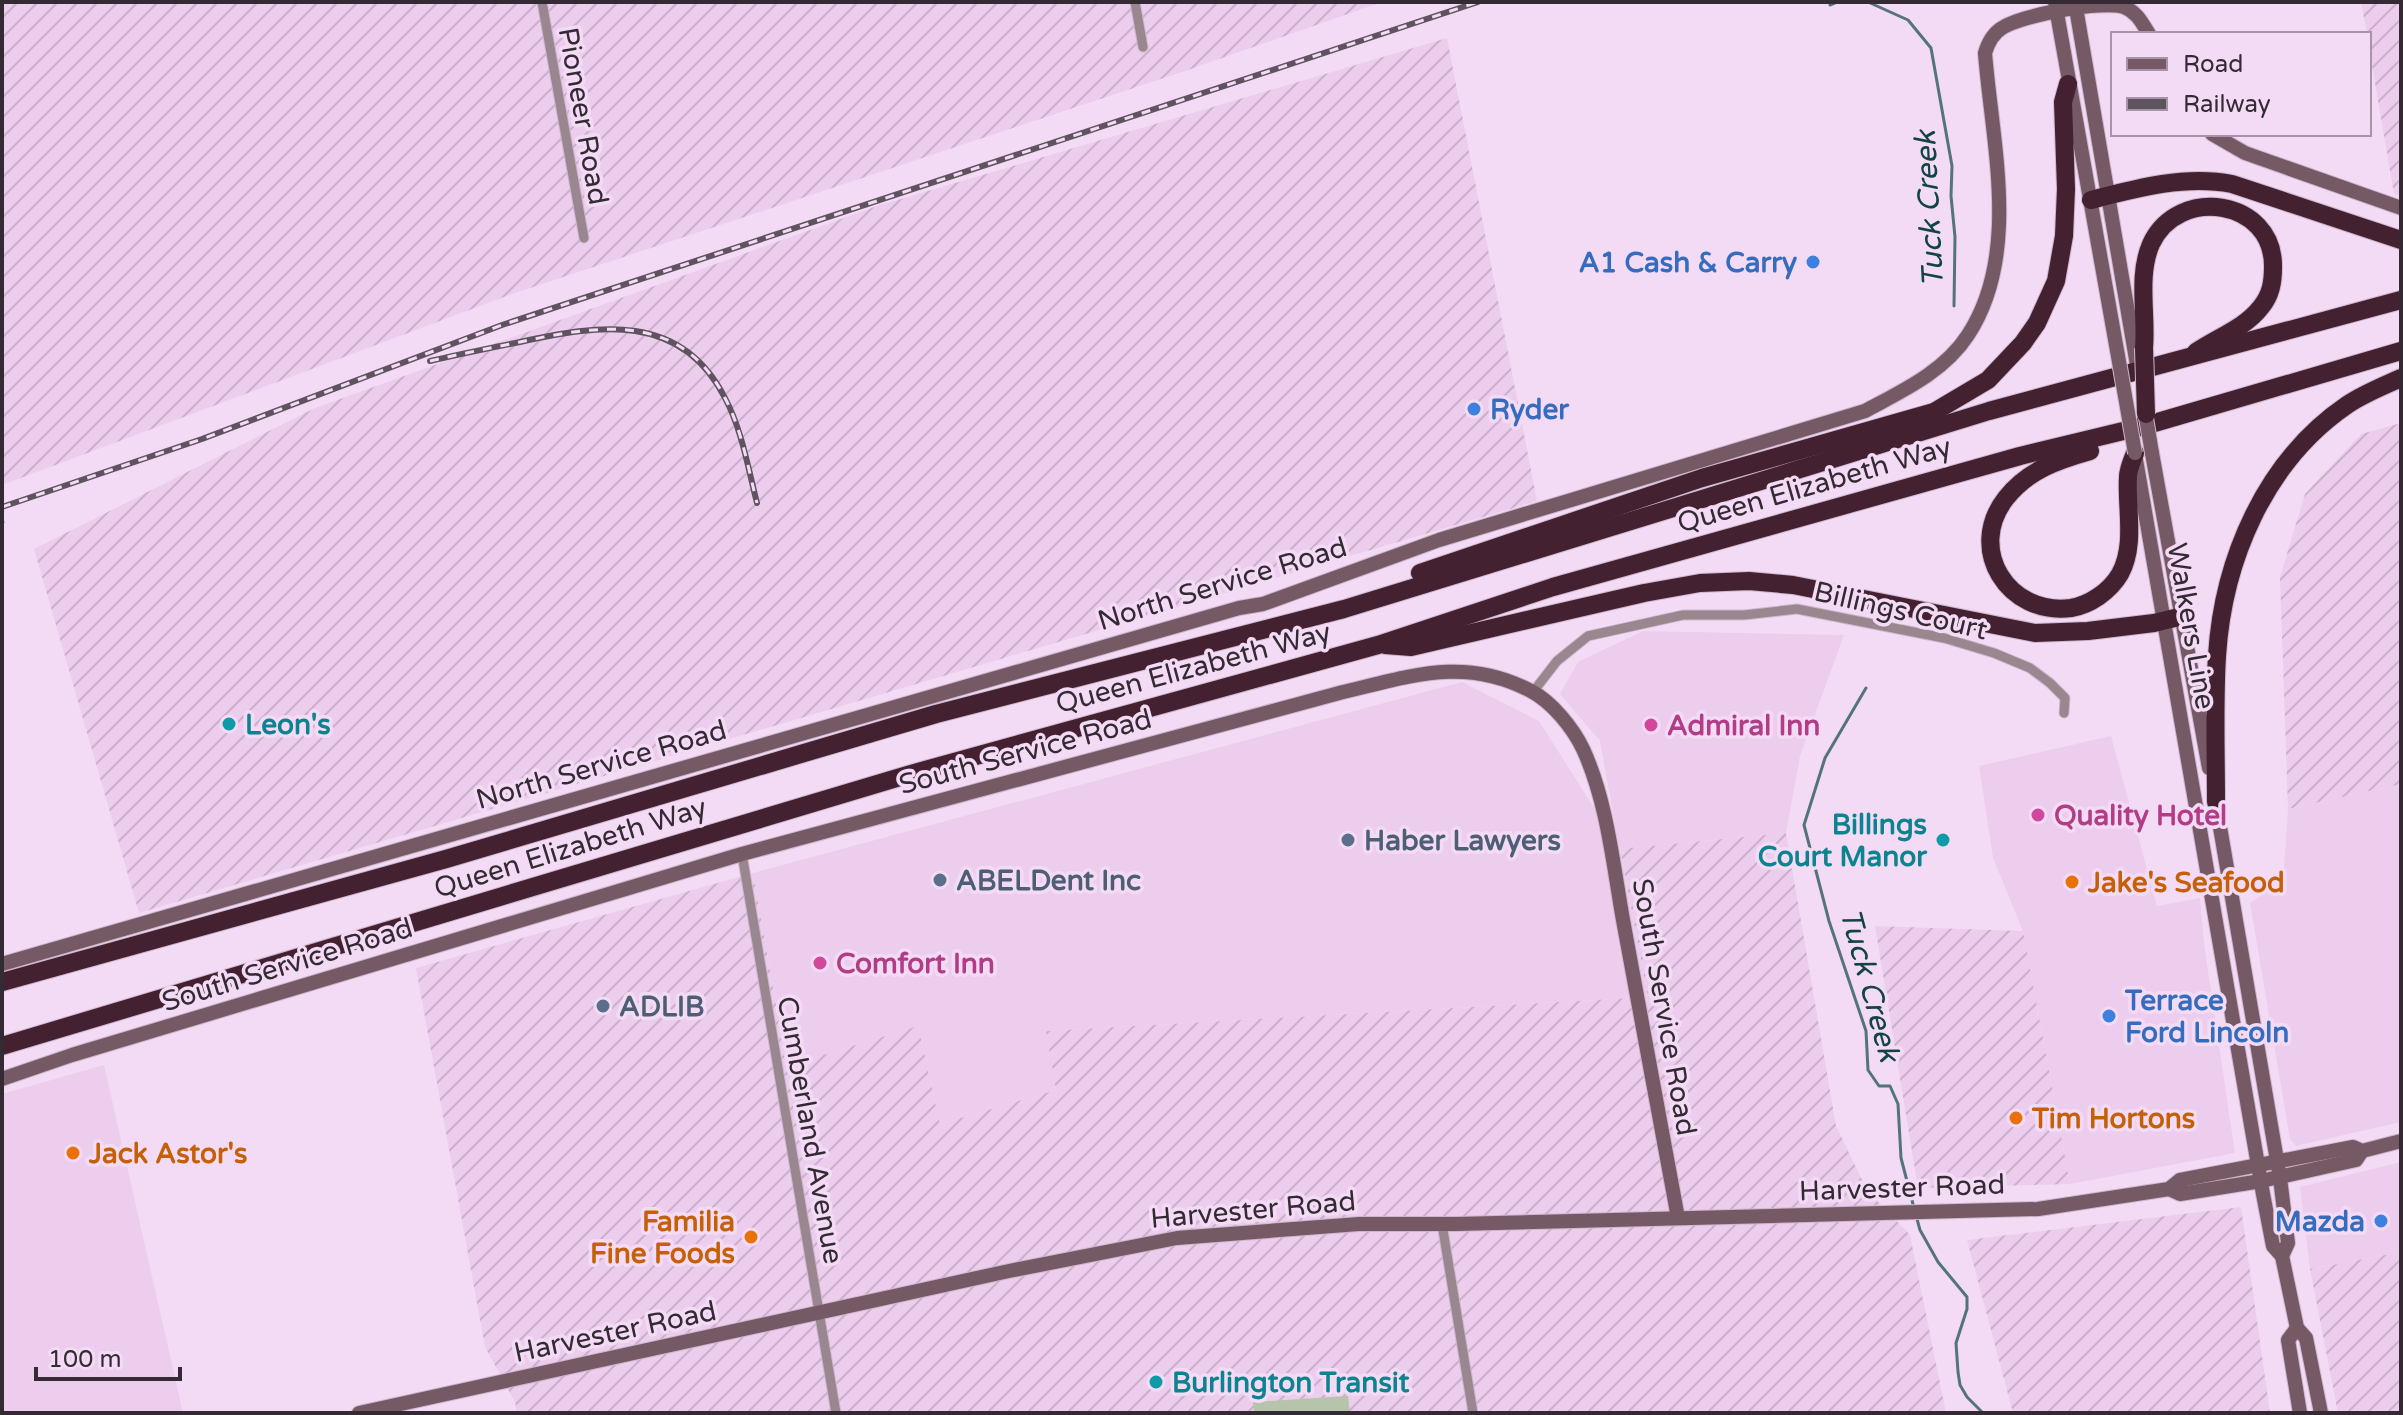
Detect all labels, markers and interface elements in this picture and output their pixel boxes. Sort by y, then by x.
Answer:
street label: Pioneer Road [551,25,615,208]
legend [2111,32,2371,136]
text: Road [2183,50,2243,79]
text: Railway [2183,90,2271,119]
water label: Tuck Creek [1907,127,1952,288]
place label: A1 Cash & Carry [1579,246,1797,280]
marker: A1 Cash & Carry [1804,253,1822,271]
place label: Ryder [1490,393,1570,427]
marker: Ryder [1465,400,1483,418]
street label: Queen Elizabeth Way [1673,430,1955,540]
street label: North Service Road [1094,530,1351,638]
street label: Walkers Line [2160,540,2222,712]
street label: Billings Court [1811,574,1991,648]
street label: Queen Elizabeth Way [1052,615,1335,721]
street label: South Service Road [895,702,1155,802]
place label: Leon's [245,708,331,742]
place label: Admiral Inn [1667,709,1820,743]
street label: North Service Road [472,713,730,817]
marker: Leon's [220,715,238,733]
marker: Admiral Inn [1642,716,1660,734]
street label: Queen Elizabeth Way [430,790,711,906]
place label: Quality Hotel [2054,799,2227,833]
marker: Quality Hotel [2029,806,2047,824]
place label: Billings Court Manor [1758,808,1928,874]
place label: Haber Lawyers [1364,824,1561,858]
marker: Haber Lawyers [1339,831,1357,849]
marker: Billings Court Manor [1934,831,1952,849]
place label: ABELDent Inc [956,864,1141,898]
place label: Jake's Seafood [2087,866,2285,900]
marker: ABELDent Inc [931,871,949,889]
marker: Jake's Seafood [2063,873,2081,891]
street label: South Service Road [1625,876,1703,1138]
water label: Tuck Creek [1831,905,1908,1068]
street label: South Service Road [158,911,417,1019]
place label: Comfort Inn [836,947,995,981]
marker: Comfort Inn [811,954,829,972]
place label: Terrace Ford Lincoln [2124,984,2289,1050]
place label: ADLIB [619,990,704,1024]
street label: Cumberland Avenue [770,994,850,1267]
marker: ADLIB [594,997,612,1015]
marker: Terrace Ford Lincoln [2100,1007,2118,1025]
place label: Tim Hortons [2031,1102,2195,1136]
marker: Tim Hortons [2007,1109,2025,1127]
place label: Jack Astor's [88,1137,247,1171]
marker: Jack Astor's [64,1144,82,1162]
street label: Harvester Road [1798,1167,2006,1209]
street label: Harvester Road [1149,1184,1357,1236]
place label: Familia Fine Foods [590,1205,735,1271]
place label: Mazda [2275,1205,2365,1239]
marker: Mazda [2372,1212,2390,1230]
marker: Familia Fine Foods [742,1228,760,1246]
street label: Harvester Road [511,1294,720,1370]
scale bar [36,1331,180,1381]
text: 100 m [48,1345,122,1374]
place label: Burlington Transit [1172,1366,1410,1400]
marker: Burlington Transit [1147,1373,1165,1391]

